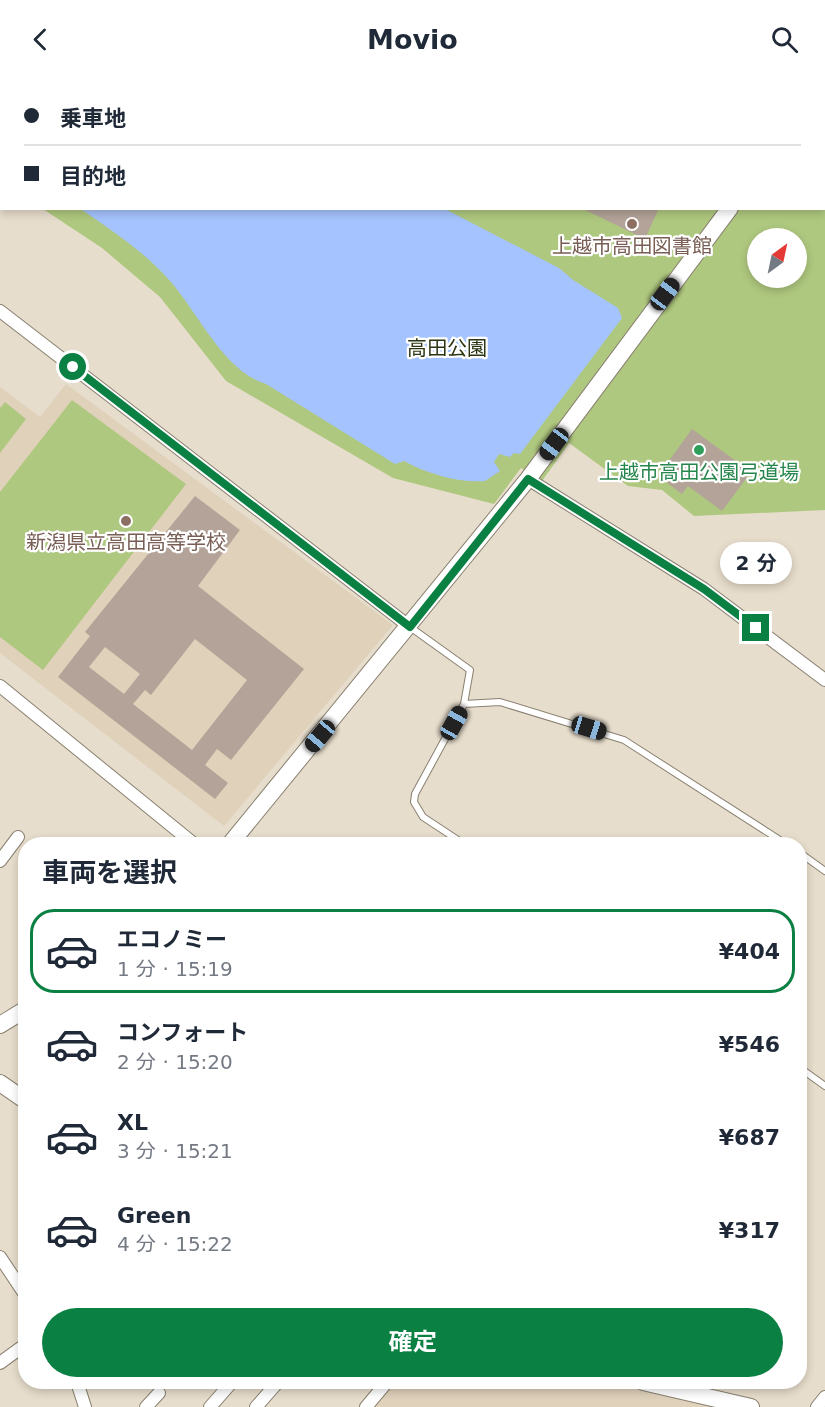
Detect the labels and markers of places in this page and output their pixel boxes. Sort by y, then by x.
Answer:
marker: 上越市高田図書館 [625,217,639,231]
place label: 上越市高田図書館 [552,234,712,258]
marker: 上越市高田公園弓道場 [692,443,706,457]
place label: 上越市高田公園弓道場 [599,460,799,484]
marker: 新潟県立高田高等学校 [119,514,133,528]
place label: 新潟県立高田高等学校 [26,530,226,554]

